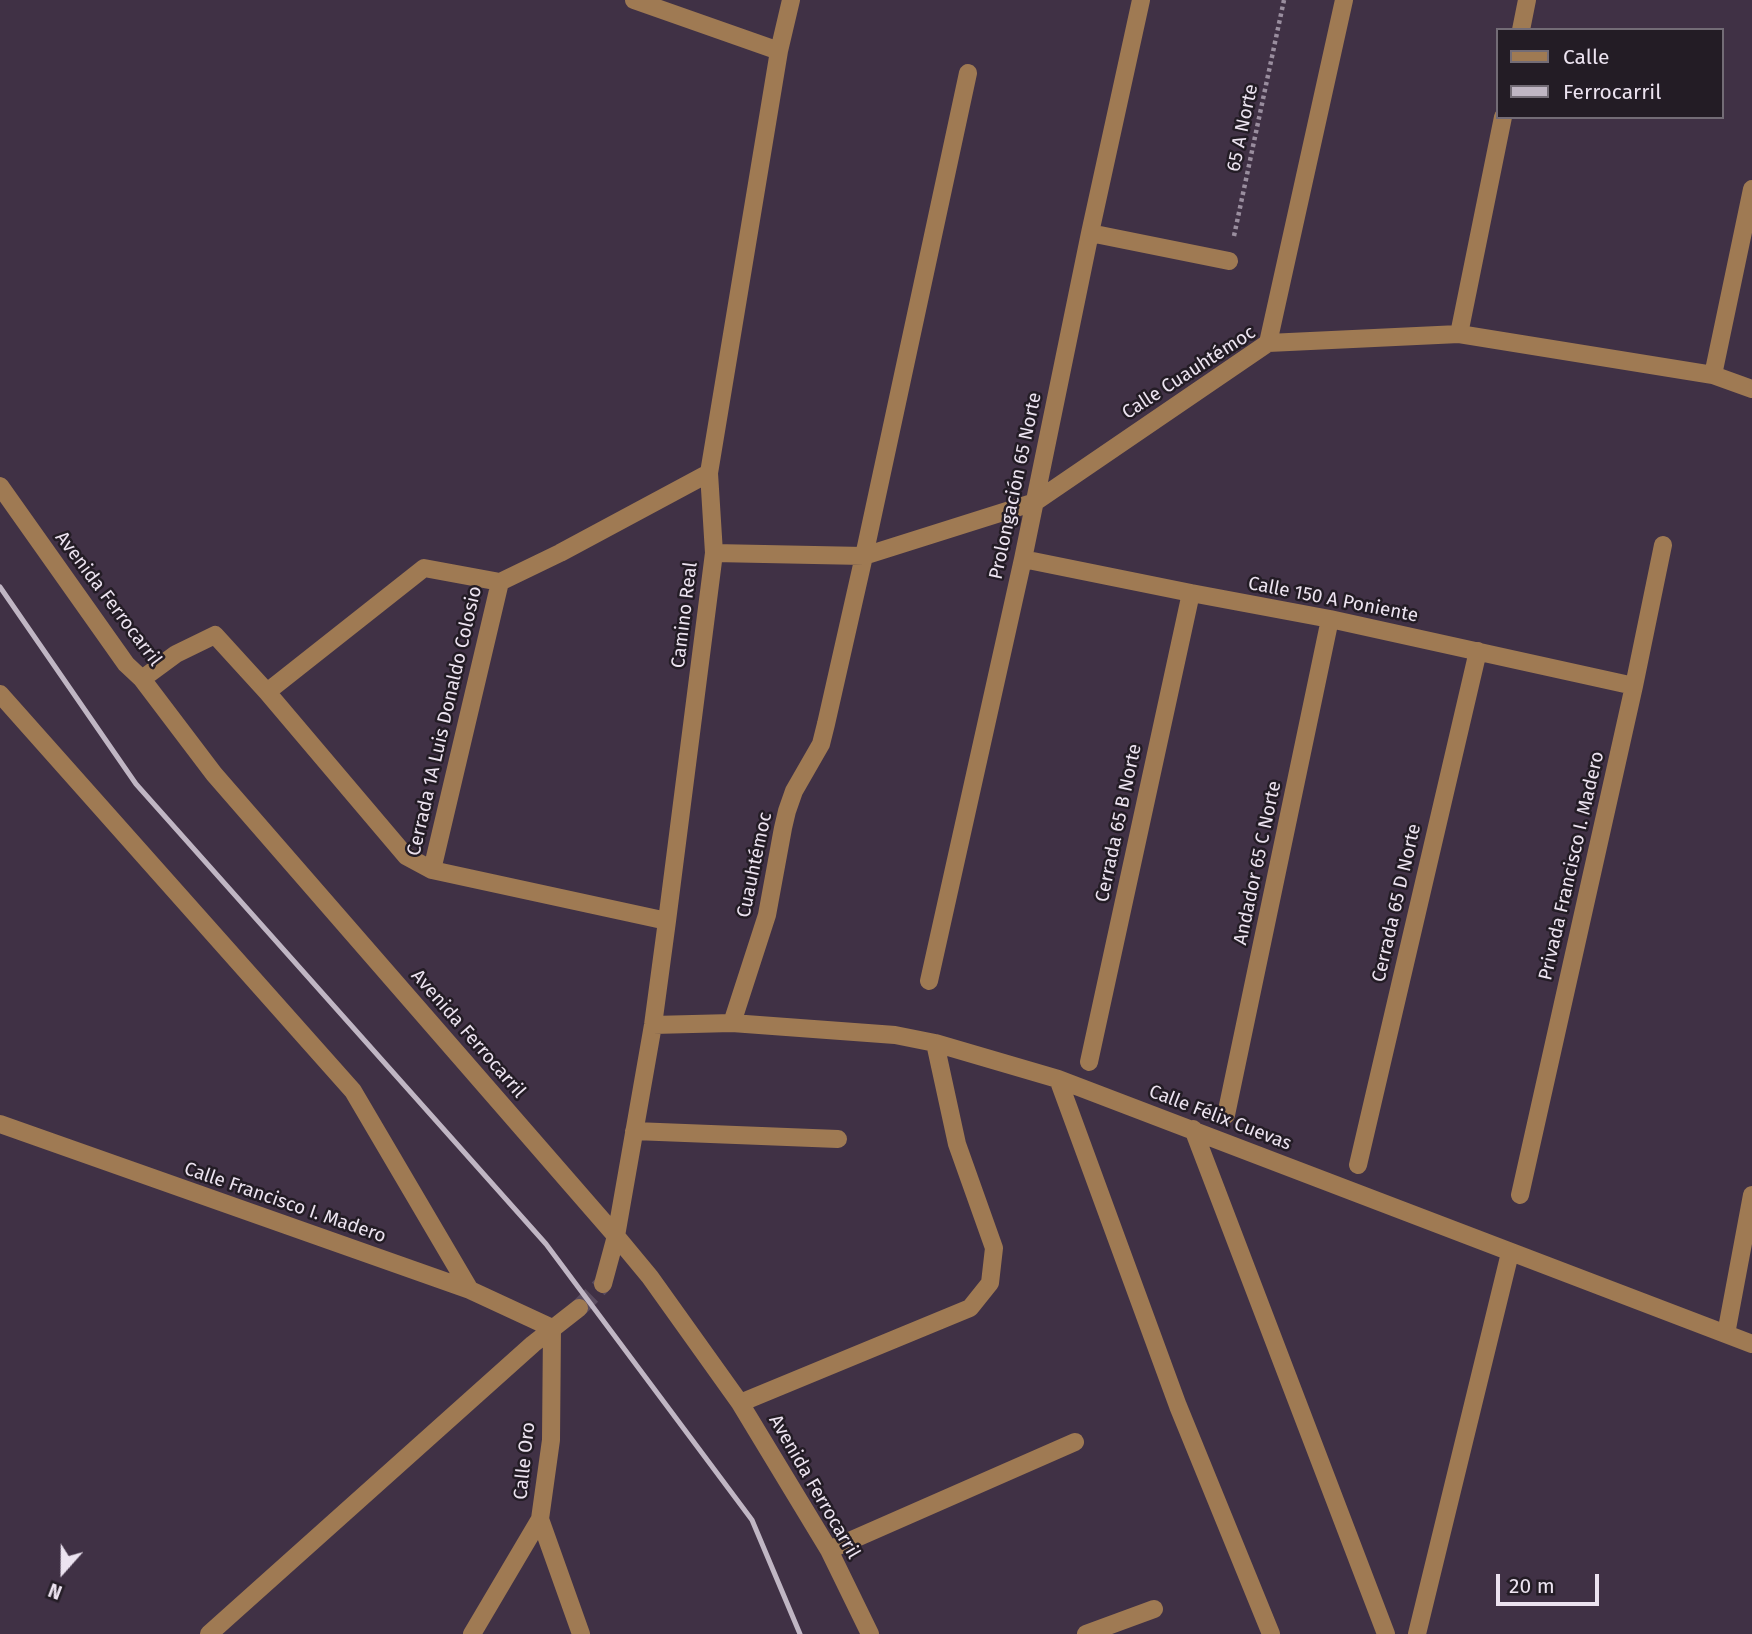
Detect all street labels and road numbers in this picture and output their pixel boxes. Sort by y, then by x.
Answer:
street label: 65 A Norte [1223,82,1263,174]
street label: Calle Cuauhtémoc [1118,321,1260,425]
street label: Prolongación 65 Norte [985,390,1047,582]
street label: Avenida Ferrocarril [50,527,166,671]
street label: Camino Real [667,561,703,669]
street label: Calle 150 A Poniente [1246,572,1420,628]
street label: Cerrada 1A Luis Donaldo Colosio [403,584,487,858]
street label: Cerrada 65 B Norte [1091,742,1147,904]
street label: Privada Francisco I. Madero [1535,749,1609,983]
street label: Andador 65 C Norte [1229,779,1287,947]
street label: Cuauhtémoc [733,810,777,920]
street label: Cerrada 65 D Norte [1368,822,1426,984]
street label: Avenida Ferrocarril [406,965,530,1103]
street label: Calle Félix Cuevas [1145,1080,1295,1156]
street label: Calle Francisco I. Madero [181,1158,389,1248]
street label: Avenida Ferrocarril [763,1411,865,1563]
street label: Calle Oro [510,1421,540,1501]

